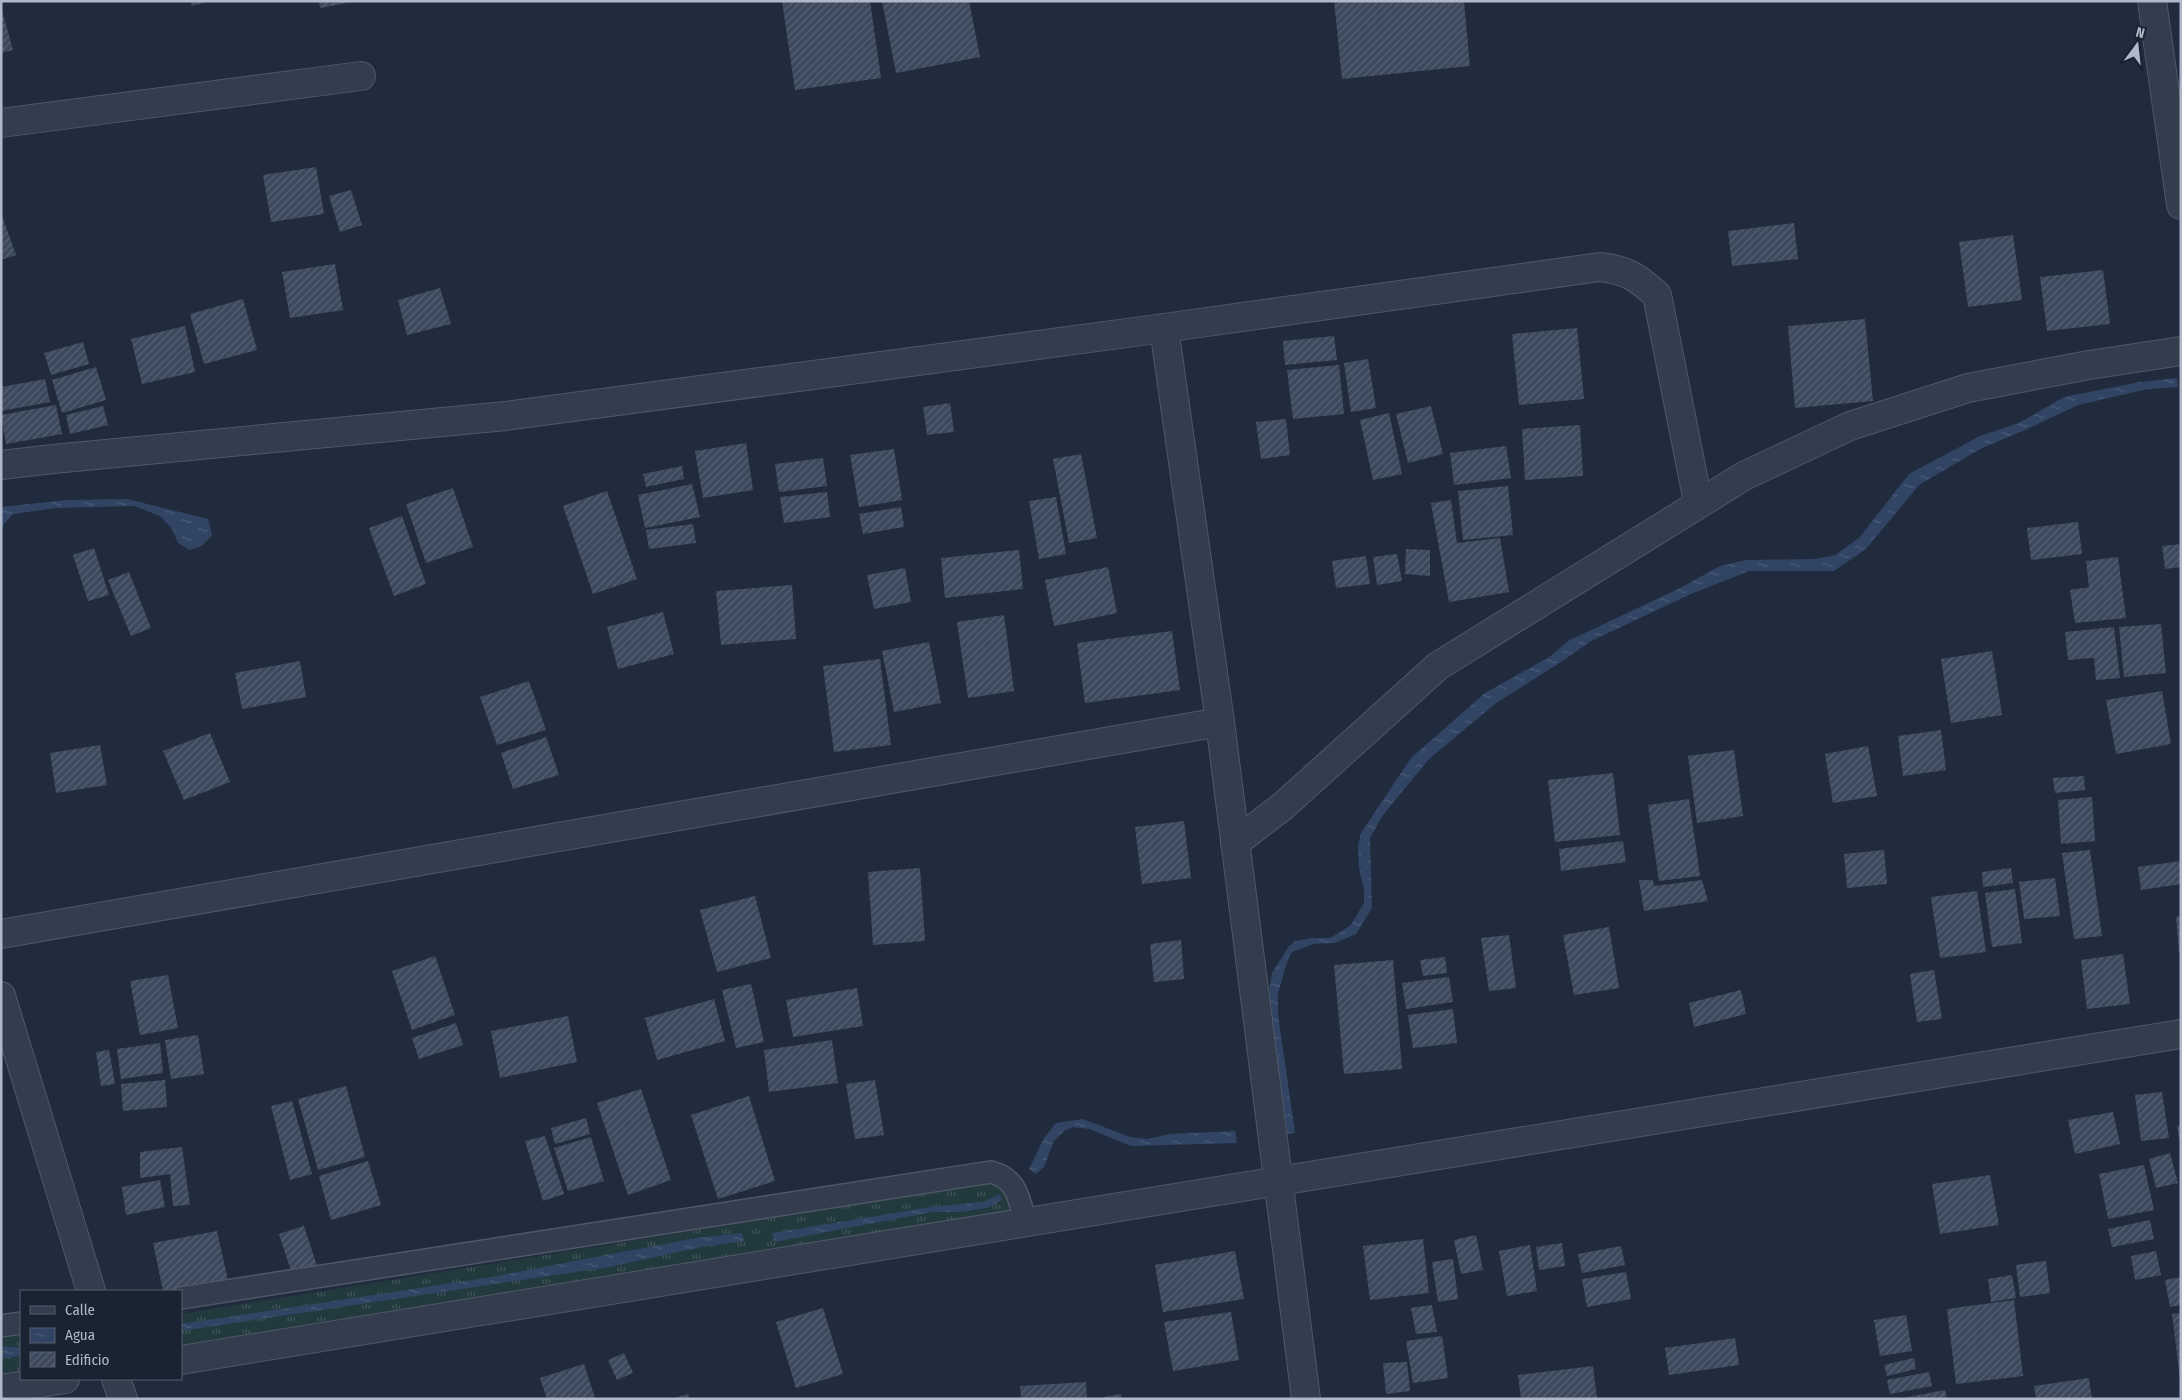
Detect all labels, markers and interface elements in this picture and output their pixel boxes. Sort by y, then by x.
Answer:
north arrow [2112,20,2162,70]
text: N [2134,24,2146,42]
legend [20,1290,182,1380]
text: Calle [65,1301,95,1319]
text: Agua [65,1326,95,1344]
text: Edificio [65,1351,110,1369]

